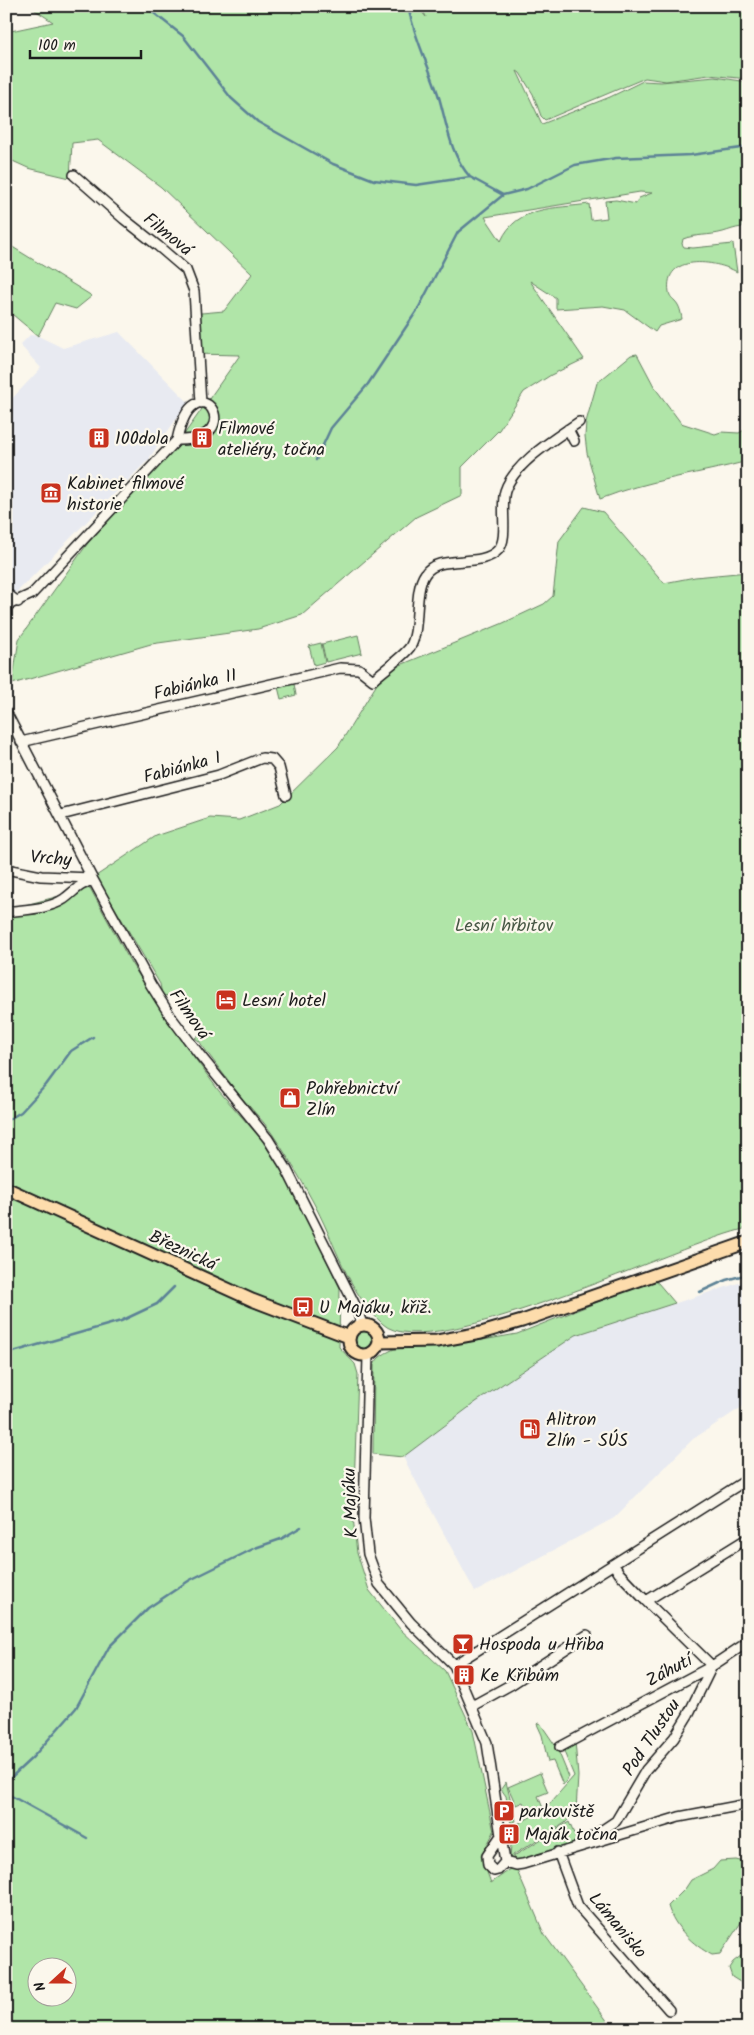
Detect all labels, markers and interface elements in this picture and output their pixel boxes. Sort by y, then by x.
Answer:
scale bar [30,28,141,60]
text: 100 m [38,34,76,58]
street label: Filmová [136,206,199,265]
place label: Filmové ateliéry, točna [218,415,325,465]
place label: 100dola [115,425,169,454]
building icon: 100dola [87,426,111,450]
building icon: Filmové ateliéry, točna [190,426,214,450]
place label: Kabinet filmové historie [67,470,185,520]
museum icon: Kabinet filmové historie [39,481,63,505]
street label: Fabiánka II [151,662,240,709]
street label: Fabiánka I [140,744,224,793]
street label: Vrchy [29,843,73,876]
park label: Lesní hřbitov [455,912,554,941]
street label: Filmová [161,983,218,1048]
place label: Lesní hotel [242,987,327,1016]
hotel icon: Lesní hotel [214,988,238,1012]
place label: Pohřebnictví Zlín [306,1075,400,1125]
shop icon: Pohřebnictví Zlín [278,1086,302,1110]
street label: Březnická [144,1223,222,1280]
place label: U Majáku, křiž. [319,1294,432,1323]
bus stop icon: U Majáku, křiž. [291,1295,315,1319]
place label: Alitron Zlín - SÚS [546,1406,628,1456]
fuel station icon: Alitron Zlín - SÚS [518,1417,542,1441]
street label: K Majáku [336,1467,367,1539]
place label: Hospoda u Hřiba [479,1631,604,1660]
bar icon: Hospoda u Hřiba [451,1632,475,1656]
street label: Záhutí [641,1646,701,1696]
place label: Ke Křibům [480,1662,559,1691]
building icon: Ke Křibům [452,1663,476,1687]
street label: Pod Tlustou [616,1693,689,1783]
place label: parkoviště [519,1798,595,1827]
parking icon: parkoviště [492,1799,516,1823]
place label: Maják točna [525,1821,618,1850]
building icon: Maják točna [497,1822,521,1846]
street label: Lámanisko [580,1886,653,1966]
north arrow [28,1958,78,2008]
text: N [29,1978,53,1994]

